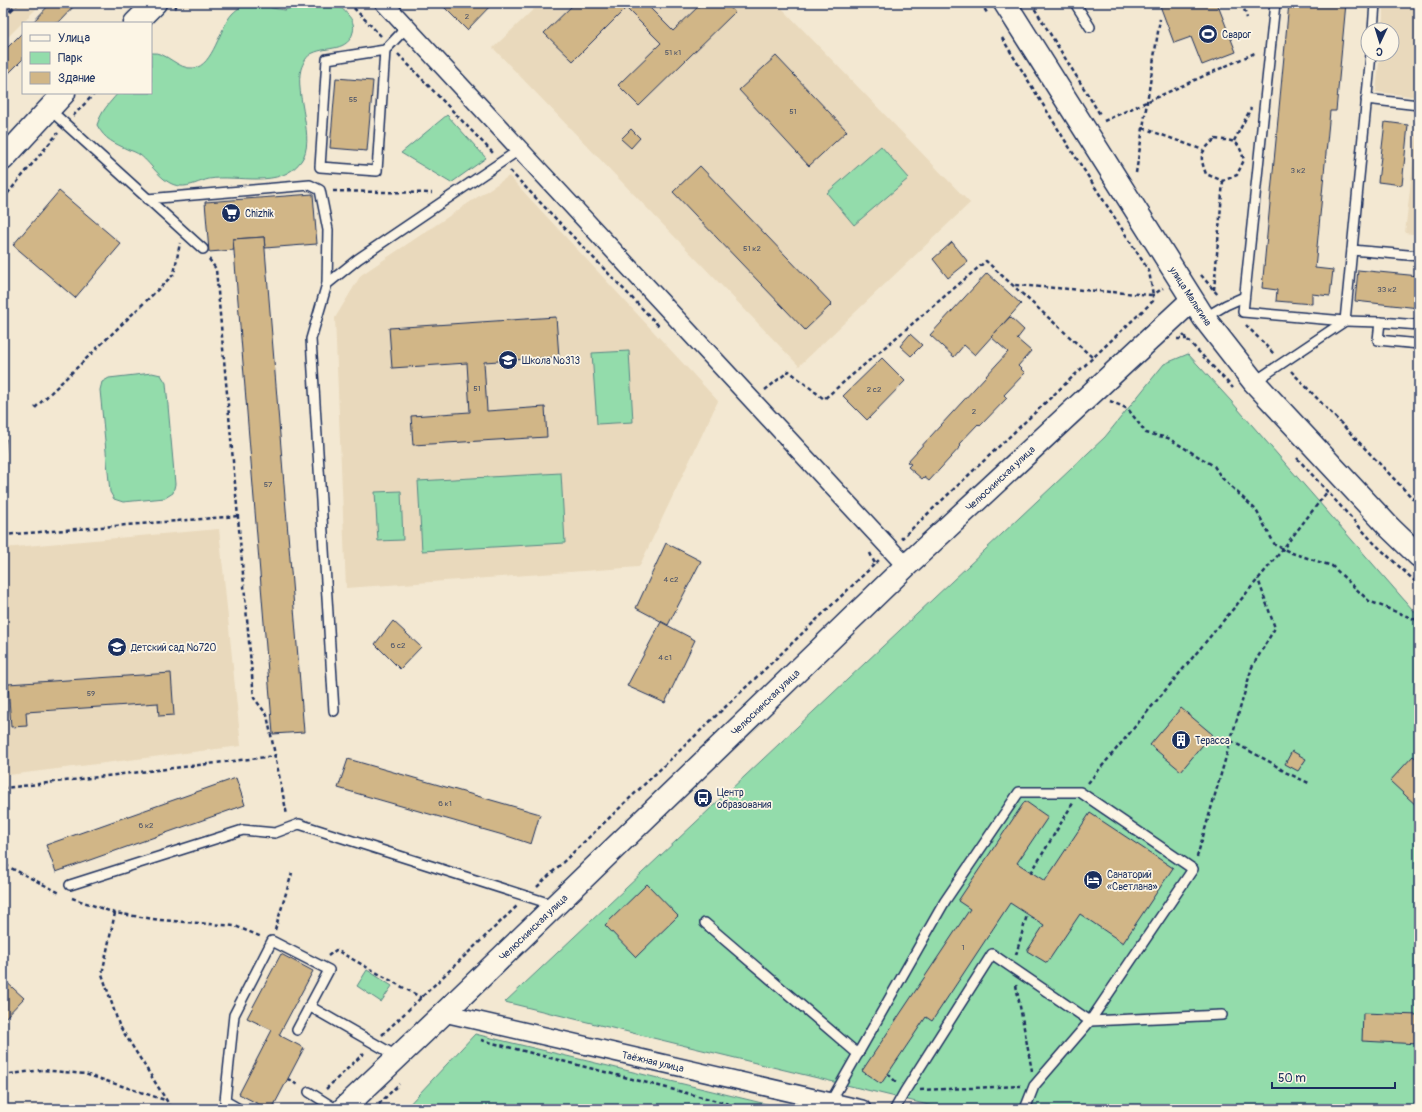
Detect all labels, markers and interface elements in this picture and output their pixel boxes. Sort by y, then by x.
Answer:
house number: 2 [465,12,470,21]
legend [22,22,152,94]
north arrow [1360,22,1400,62]
sports icon: Сварог [1197,23,1219,45]
place label: Сварог [1222,29,1252,41]
text: Улица [58,31,90,46]
text: С [1375,45,1383,58]
house number: 51 к1 [665,48,681,57]
text: Парк [58,51,83,66]
text: Здание [58,71,95,86]
house number: 55 [349,95,357,104]
house number: 51 [789,107,797,116]
house number: 3 к2 [1291,166,1306,175]
supermarket icon: Chizhik [220,202,242,224]
place label: Chizhik [245,208,275,220]
house number: 51 к2 [743,244,761,253]
street label: улица Малыгина [1166,264,1214,329]
house number: 33 к2 [1377,285,1397,294]
school or university icon: Школа №313 [497,349,519,371]
place label: Школа №313 [522,355,580,367]
house number: 51 [473,384,481,393]
house number: 2 с2 [867,385,882,394]
house number: 2 [972,407,977,416]
street label: Челюскинская улица [964,443,1038,514]
house number: 57 [264,480,273,489]
house number: 4 с2 [664,575,679,584]
school or university icon: Детский сад №720 [106,636,128,658]
house number: 6 с2 [391,641,406,650]
place label: Детский сад №720 [130,642,217,654]
house number: 4 с1 [658,653,672,662]
street label: Челюскинская улица [729,667,803,738]
house number: 59 [87,689,95,698]
building icon: Терасса [1170,729,1192,751]
place label: Терасса [1195,735,1230,747]
bus stop icon: Центр образования [692,787,714,809]
place label: Центр образования [717,787,772,811]
house number: 6 к1 [438,799,452,808]
house number: 6 к2 [139,821,154,830]
hotel icon: Санаторий «Светлана» [1082,869,1104,891]
place label: Санаторий «Светлана» [1107,869,1158,893]
street label: Челюскинская улица [497,892,571,963]
house number: 1 [961,943,965,952]
street label: Таёжная улица [621,1049,685,1075]
scale bar [1272,1064,1395,1090]
text: 50 m [1278,1071,1306,1086]

